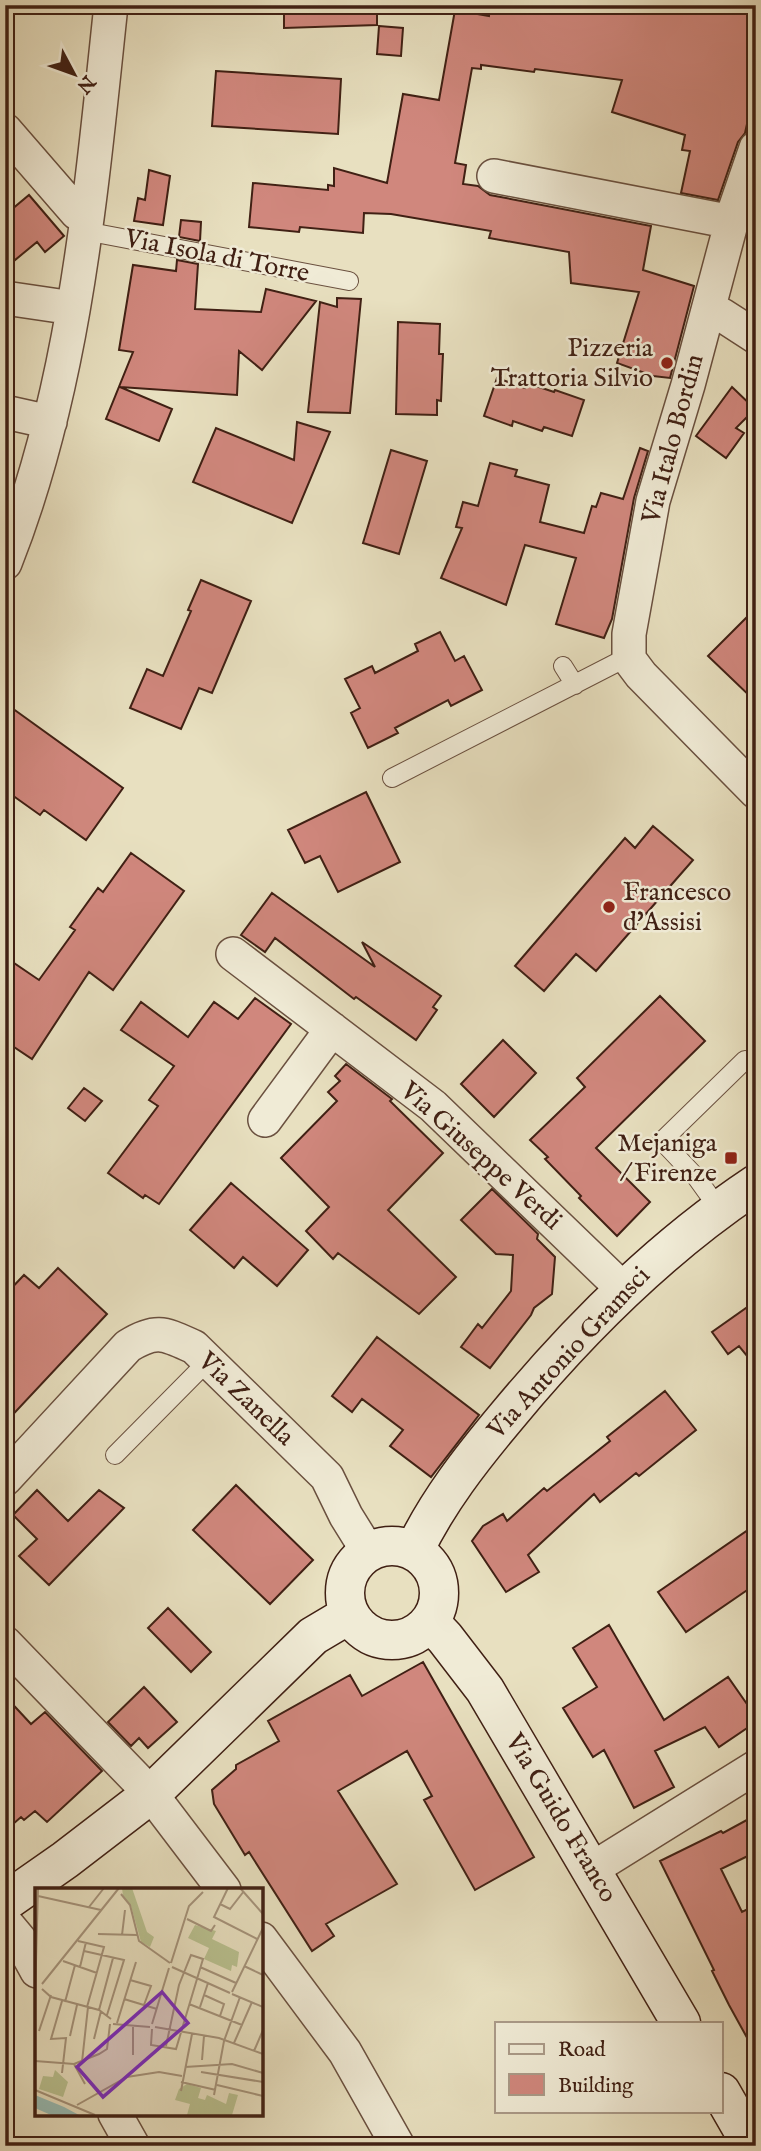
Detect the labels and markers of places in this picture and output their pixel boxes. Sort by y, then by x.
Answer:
place label: Pizzeria Trattoria Silvio [491,332,654,395]
marker: Pizzeria Trattoria Silvio [659,355,675,371]
place label: Francesco d'Assisi [623,876,731,939]
marker: Francesco d'Assisi [601,899,617,915]
place label: Mejaniga / Firenze [617,1127,718,1190]
marker: Mejaniga / Firenze [723,1150,739,1166]

